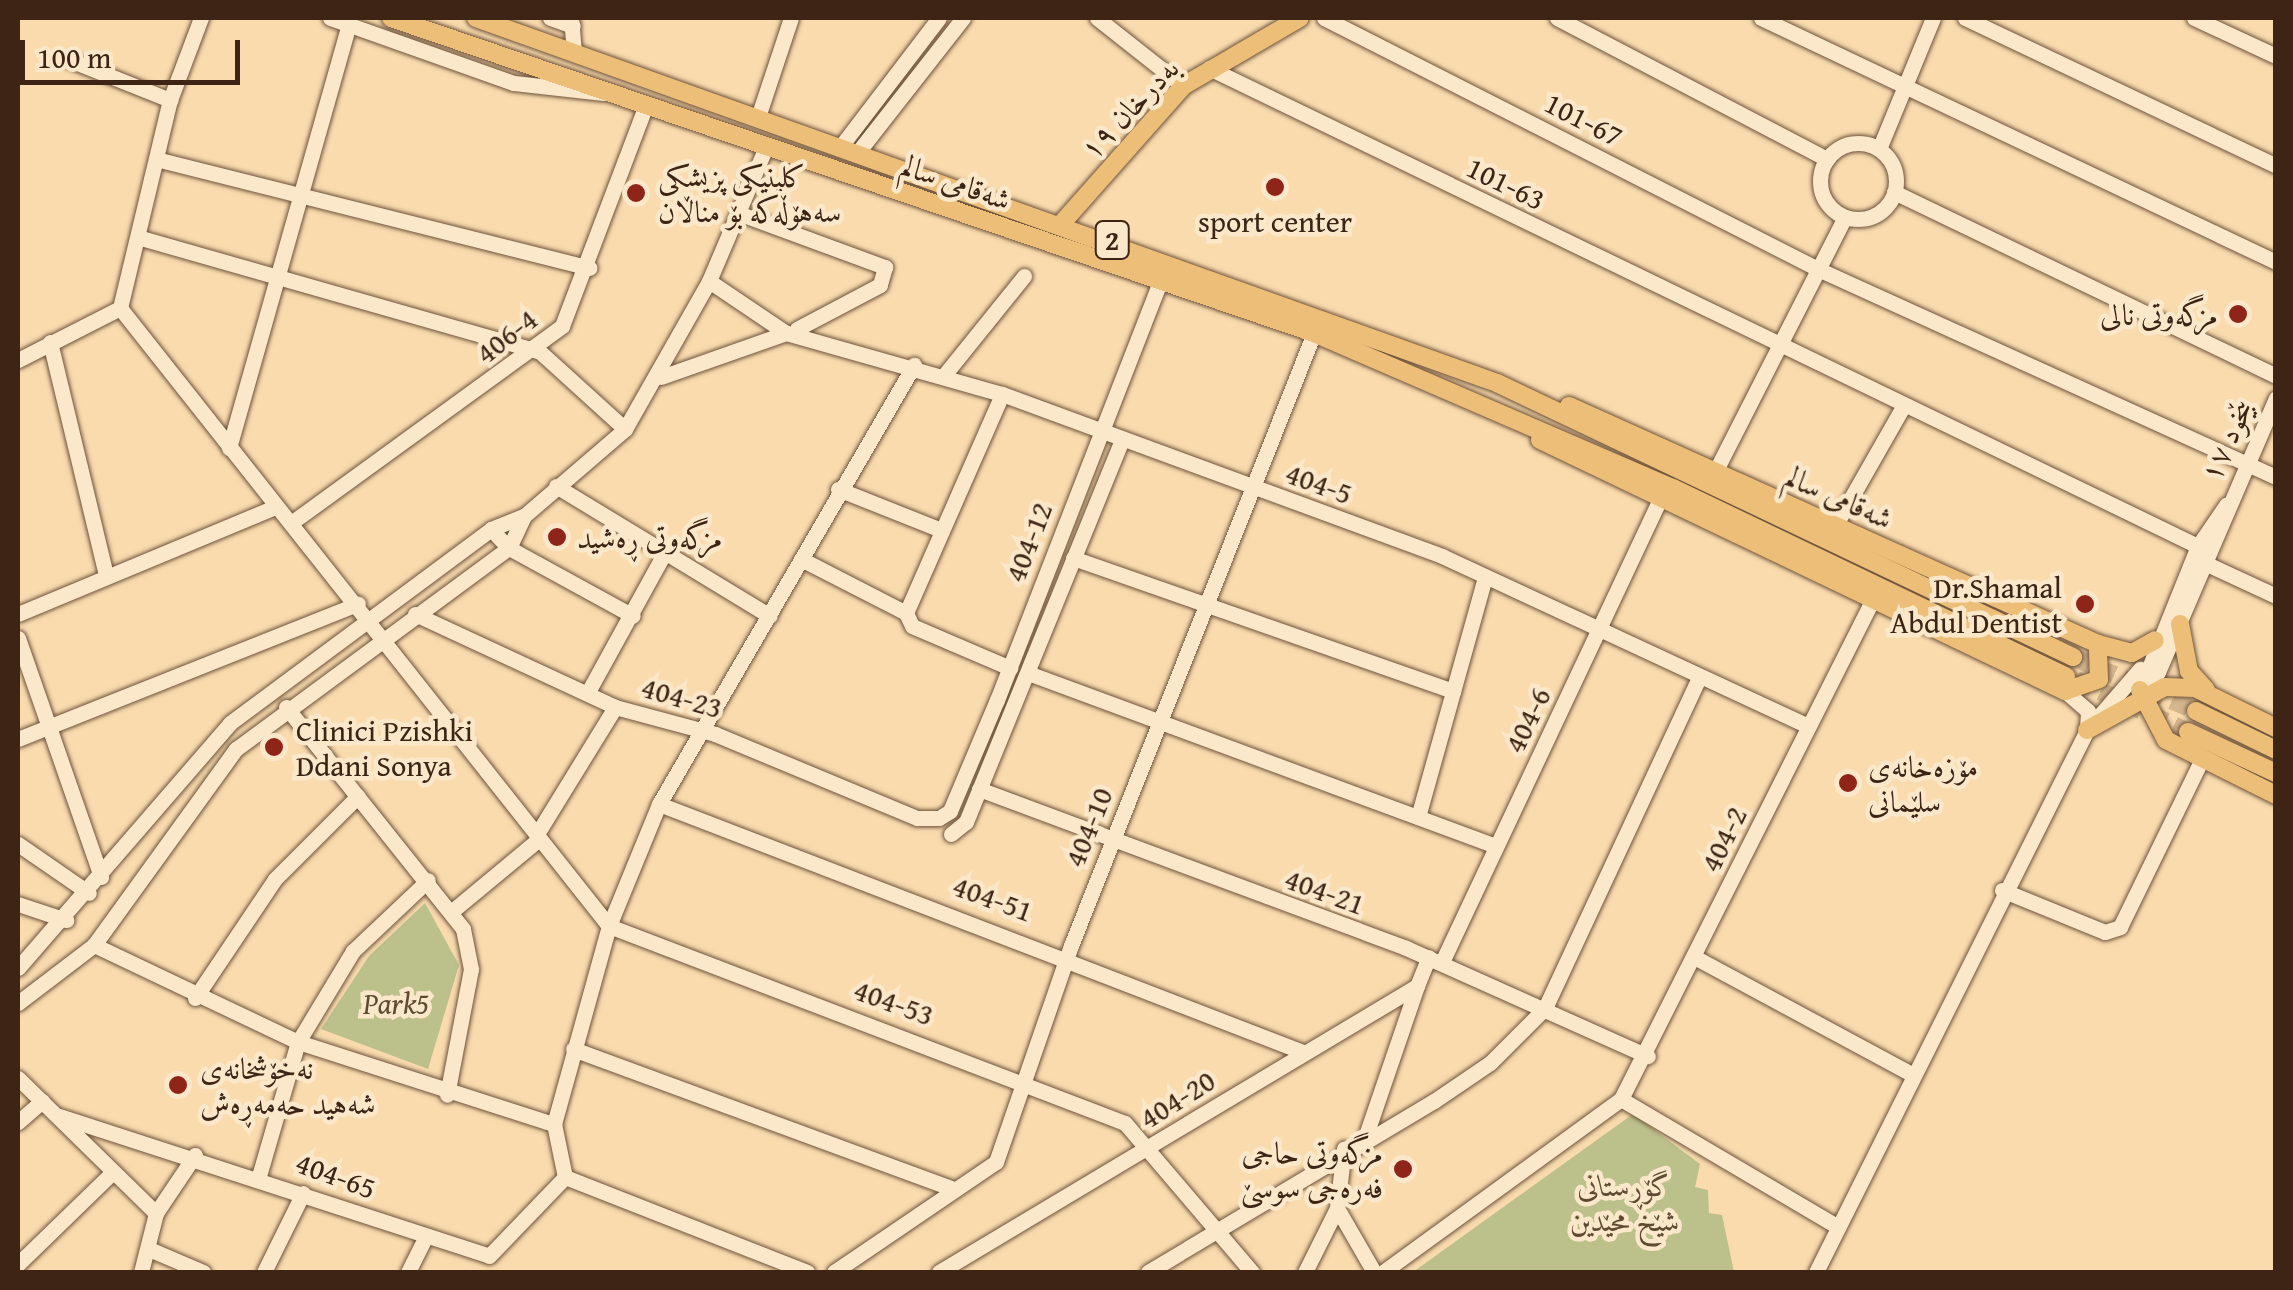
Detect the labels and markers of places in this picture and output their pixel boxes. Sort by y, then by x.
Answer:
place label: کلینیکی پزیشکی سەهۆڵەکە بۆ مناڵان [658,158,841,228]
marker: sport center [1264,176,1286,198]
marker: کلینیکی پزیشکی سەهۆڵەکە بۆ مناڵان [623,180,649,206]
place label: sport center [1198,203,1352,239]
place label: مزگەوتی نالی [2100,296,2218,332]
marker: مزگەوتی نالی [2227,303,2249,325]
place label: مزگەوتی ڕەشید [577,519,722,555]
marker: مزگەوتی ڕەشید [546,526,568,548]
place label: Dr.Shamal Abdul Dentist [1890,569,2062,640]
marker: Dr.Shamal Abdul Dentist [2072,591,2098,617]
place label: Clinici Pzishki Ddani Sonya [296,712,473,782]
marker: Clinici Pzishki Ddani Sonya [261,734,287,760]
place label: مۆزەخانەی سلێمانی [1868,748,1978,818]
marker: مۆزەخانەی سلێمانی [1837,772,1859,794]
place label: نەخۆشخانەی شەهید حەمەڕەش [200,1050,375,1120]
marker: نەخۆشخانەی شەهید حەمەڕەش [165,1072,191,1098]
place label: مزگەوتی حاجی فەرەجی سوسێ [1241,1134,1383,1204]
marker: مزگەوتی حاجی فەرەجی سوسێ [1392,1158,1414,1180]

